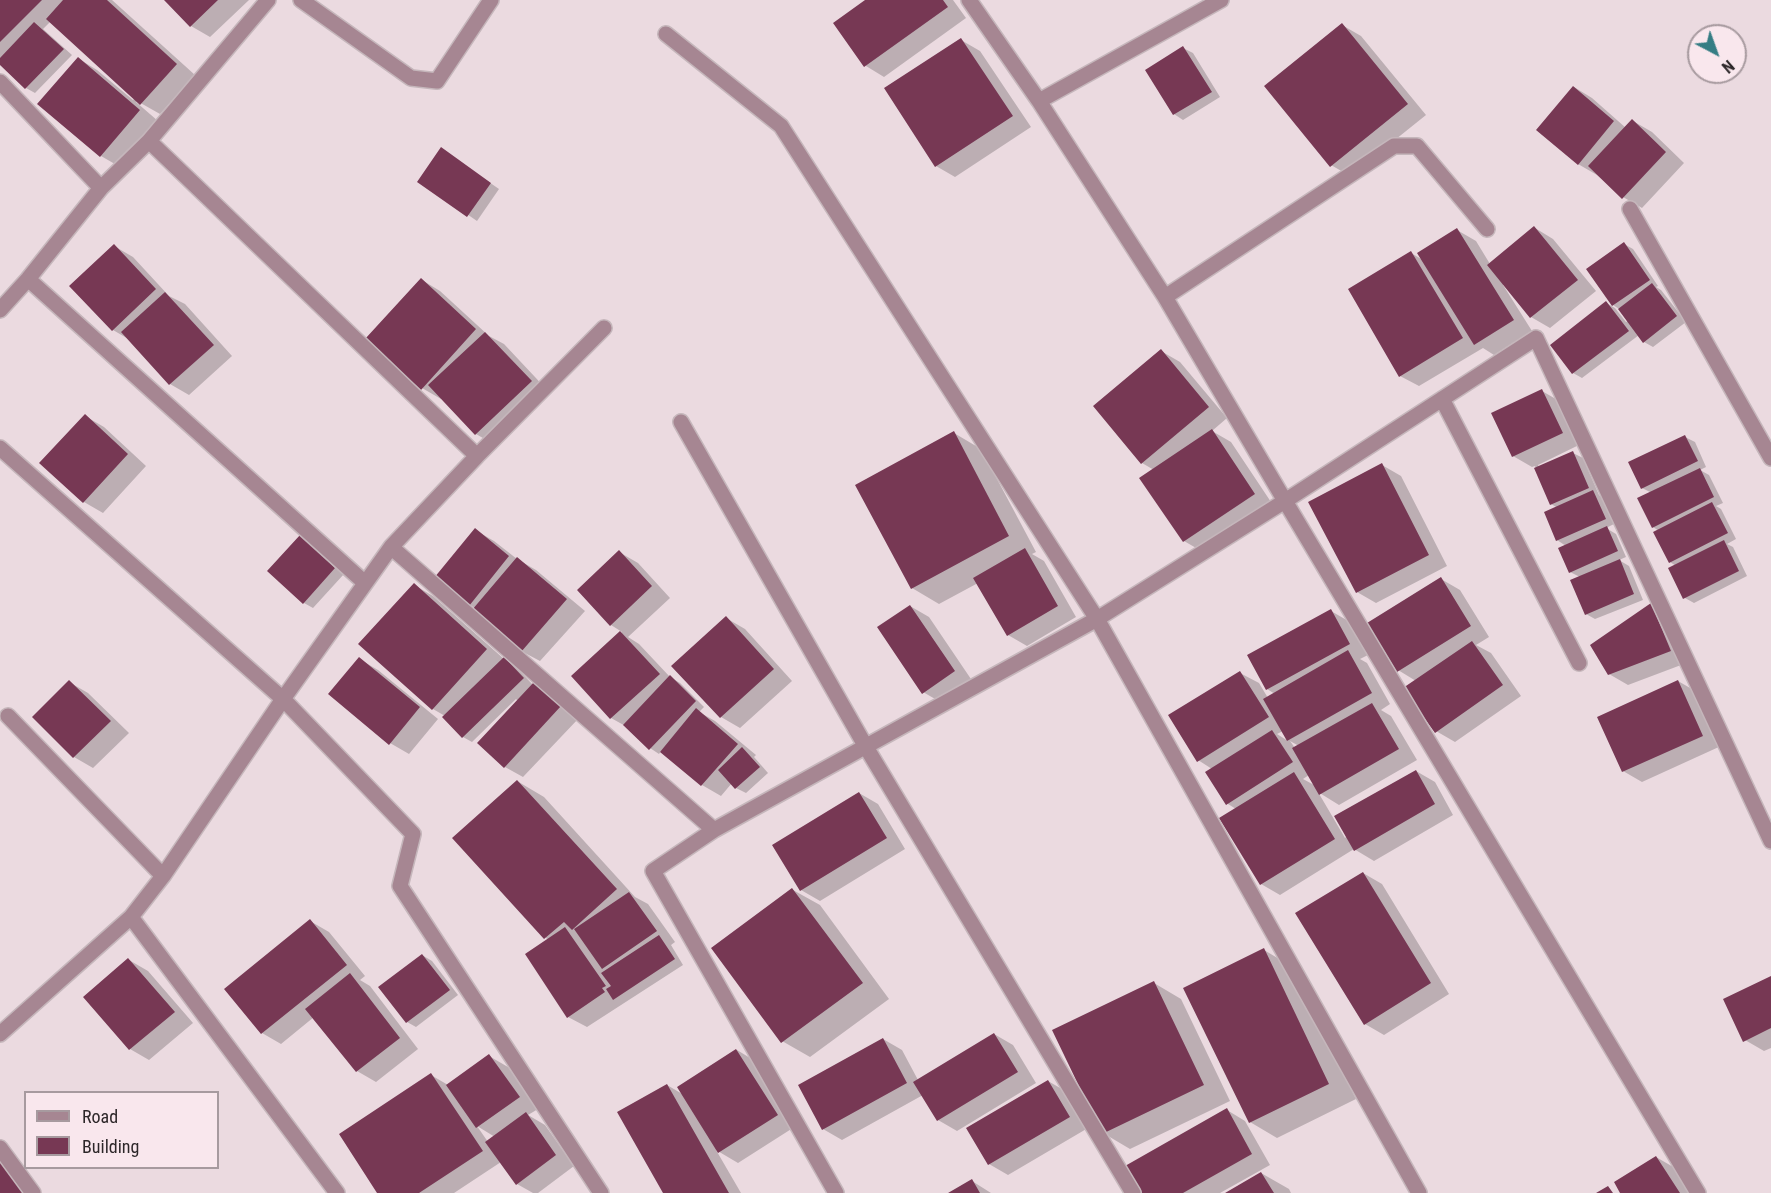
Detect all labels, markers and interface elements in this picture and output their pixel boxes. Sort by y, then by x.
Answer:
north arrow [1687,24,1747,84]
text: N [1718,56,1738,77]
legend [24,1091,219,1169]
text: Road [82,1106,118,1127]
text: Building [82,1136,139,1157]

